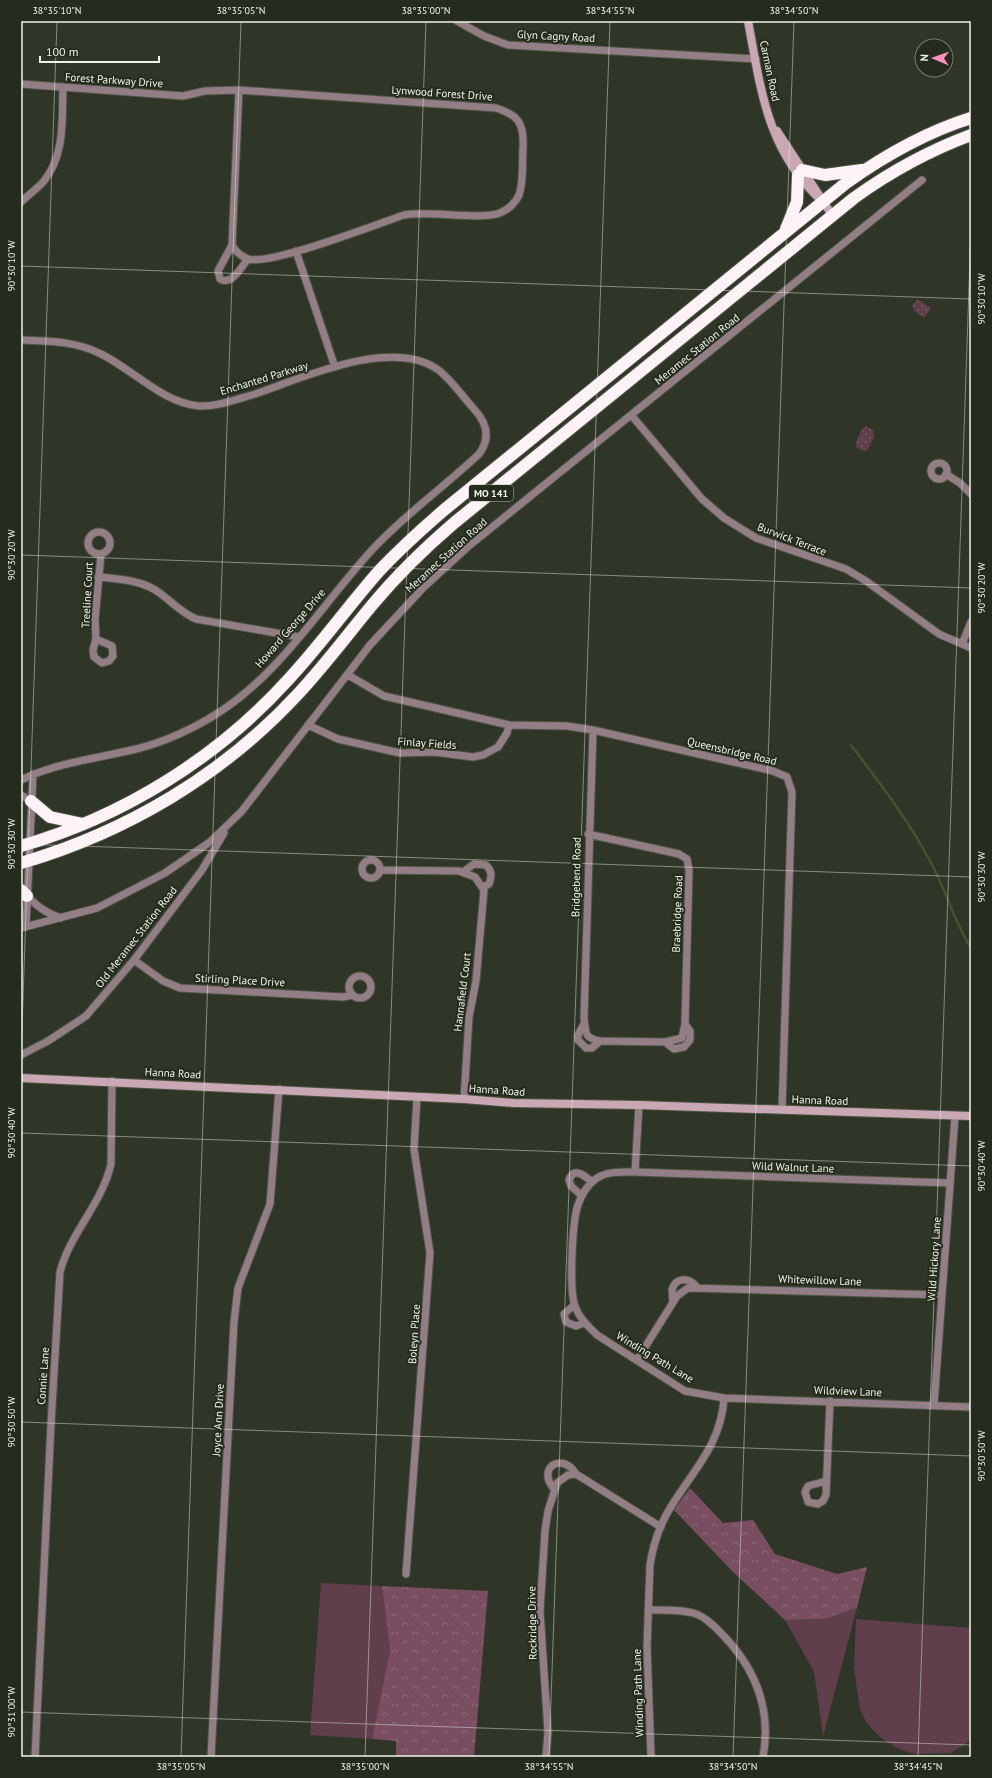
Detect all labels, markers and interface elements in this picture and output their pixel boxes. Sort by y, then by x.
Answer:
text: 38°35'10"N [32,4,82,17]
text: 38°35'05"N [216,4,266,17]
text: 38°35'00"N [401,4,451,17]
text: 38°34'55"N [585,4,635,17]
text: 38°34'50"N [769,4,819,17]
street label: Glyn Cagny Road [516,27,596,45]
scale bar [40,38,159,64]
north arrow [914,38,954,78]
street label: Carman Road [757,39,783,103]
text: 100 m [46,44,79,59]
text: N [917,54,931,62]
street label: Forest Parkway Drive [64,70,164,90]
street label: Lynwood Forest Drive [391,82,493,104]
text: 90°30'10"W [5,240,18,292]
text: 90°30'10"W [975,273,988,325]
street label: Meramec Station Road [652,310,742,388]
street label: Enchanted Parkway [218,358,311,398]
road number: MO 141 [469,485,513,501]
street label: Meramec Station Road [402,514,490,595]
street label: Burwick Terrace [755,519,829,559]
text: 90°30'20"W [5,529,18,581]
street label: Treeline Court [78,561,96,628]
text: 90°30'20"W [975,562,988,614]
street label: Howard George Drive [252,585,328,670]
street label: Finlay Fields [397,734,457,752]
street label: Queensbridge Road [686,734,778,768]
text: 90°30'30"W [5,818,18,870]
street label: Bridgebend Road [568,837,584,917]
text: 90°30'30"W [975,851,988,903]
street label: Braebridge Road [669,875,685,953]
street label: Old Meramec Station Road [92,883,180,991]
street label: Hannafield Court [450,951,474,1032]
street label: Stirling Place Drive [195,971,286,989]
street label: Hanna Road [144,1065,202,1081]
street label: Hanna Road [468,1081,526,1099]
street label: Hanna Road [791,1092,849,1108]
text: 90°30'40"W [5,1107,18,1159]
text: 90°30'40"W [975,1140,988,1192]
street label: Wild Walnut Lane [752,1159,835,1175]
street label: Wild Hickory Lane [924,1216,944,1302]
street label: Whitewillow Lane [778,1272,862,1288]
street label: Boleyn Place [405,1303,423,1364]
street label: Winding Path Lane [614,1328,697,1386]
street label: Connie Lane [34,1346,52,1405]
street label: Joyce Ann Drive [209,1383,227,1458]
street label: Wildview Lane [814,1383,883,1399]
text: 90°30'50"W [5,1396,18,1448]
text: 90°30'50"W [975,1430,988,1482]
street label: Rockridge Drive [524,1586,540,1660]
street label: Winding Path Lane [629,1648,647,1737]
text: 90°31'00"W [5,1686,18,1738]
text: 38°35'05"N [156,1760,206,1773]
text: 38°35'00"N [340,1760,390,1773]
text: 38°34'55"N [524,1760,574,1773]
text: 38°34'50"N [708,1760,758,1773]
text: 38°34'45"N [893,1760,943,1773]

